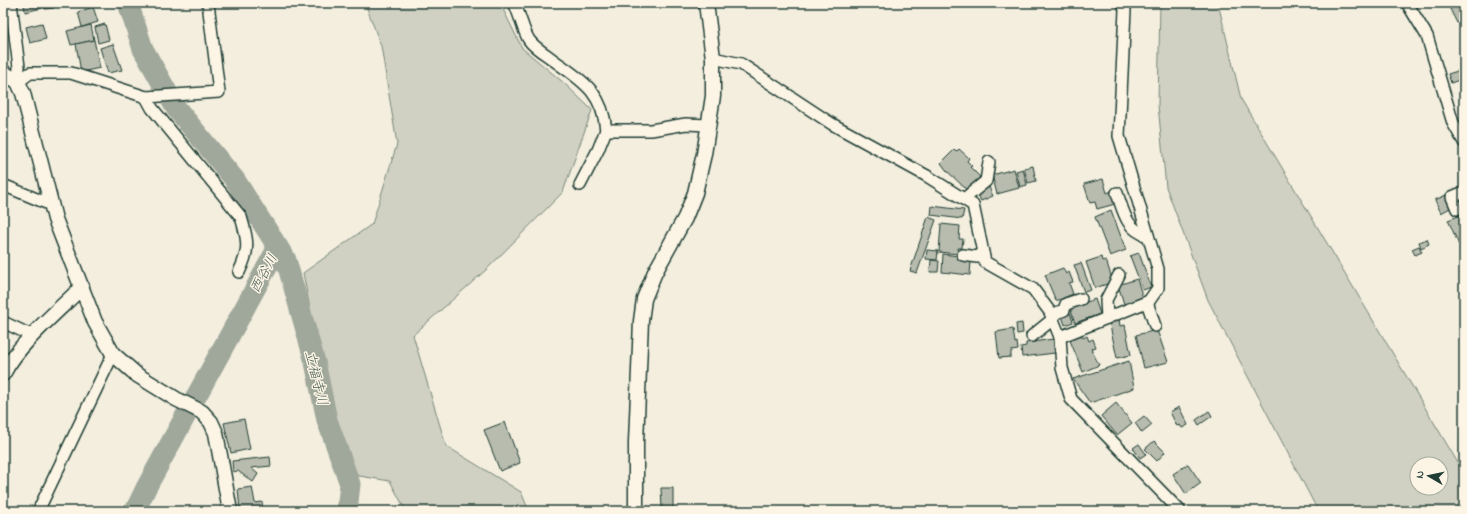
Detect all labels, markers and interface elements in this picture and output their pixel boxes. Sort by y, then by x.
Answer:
water label: 西谷川 [245,250,283,297]
water label: 立福寺川 [299,349,333,408]
north arrow [1409,456,1449,496]
text: N [1412,470,1429,480]

